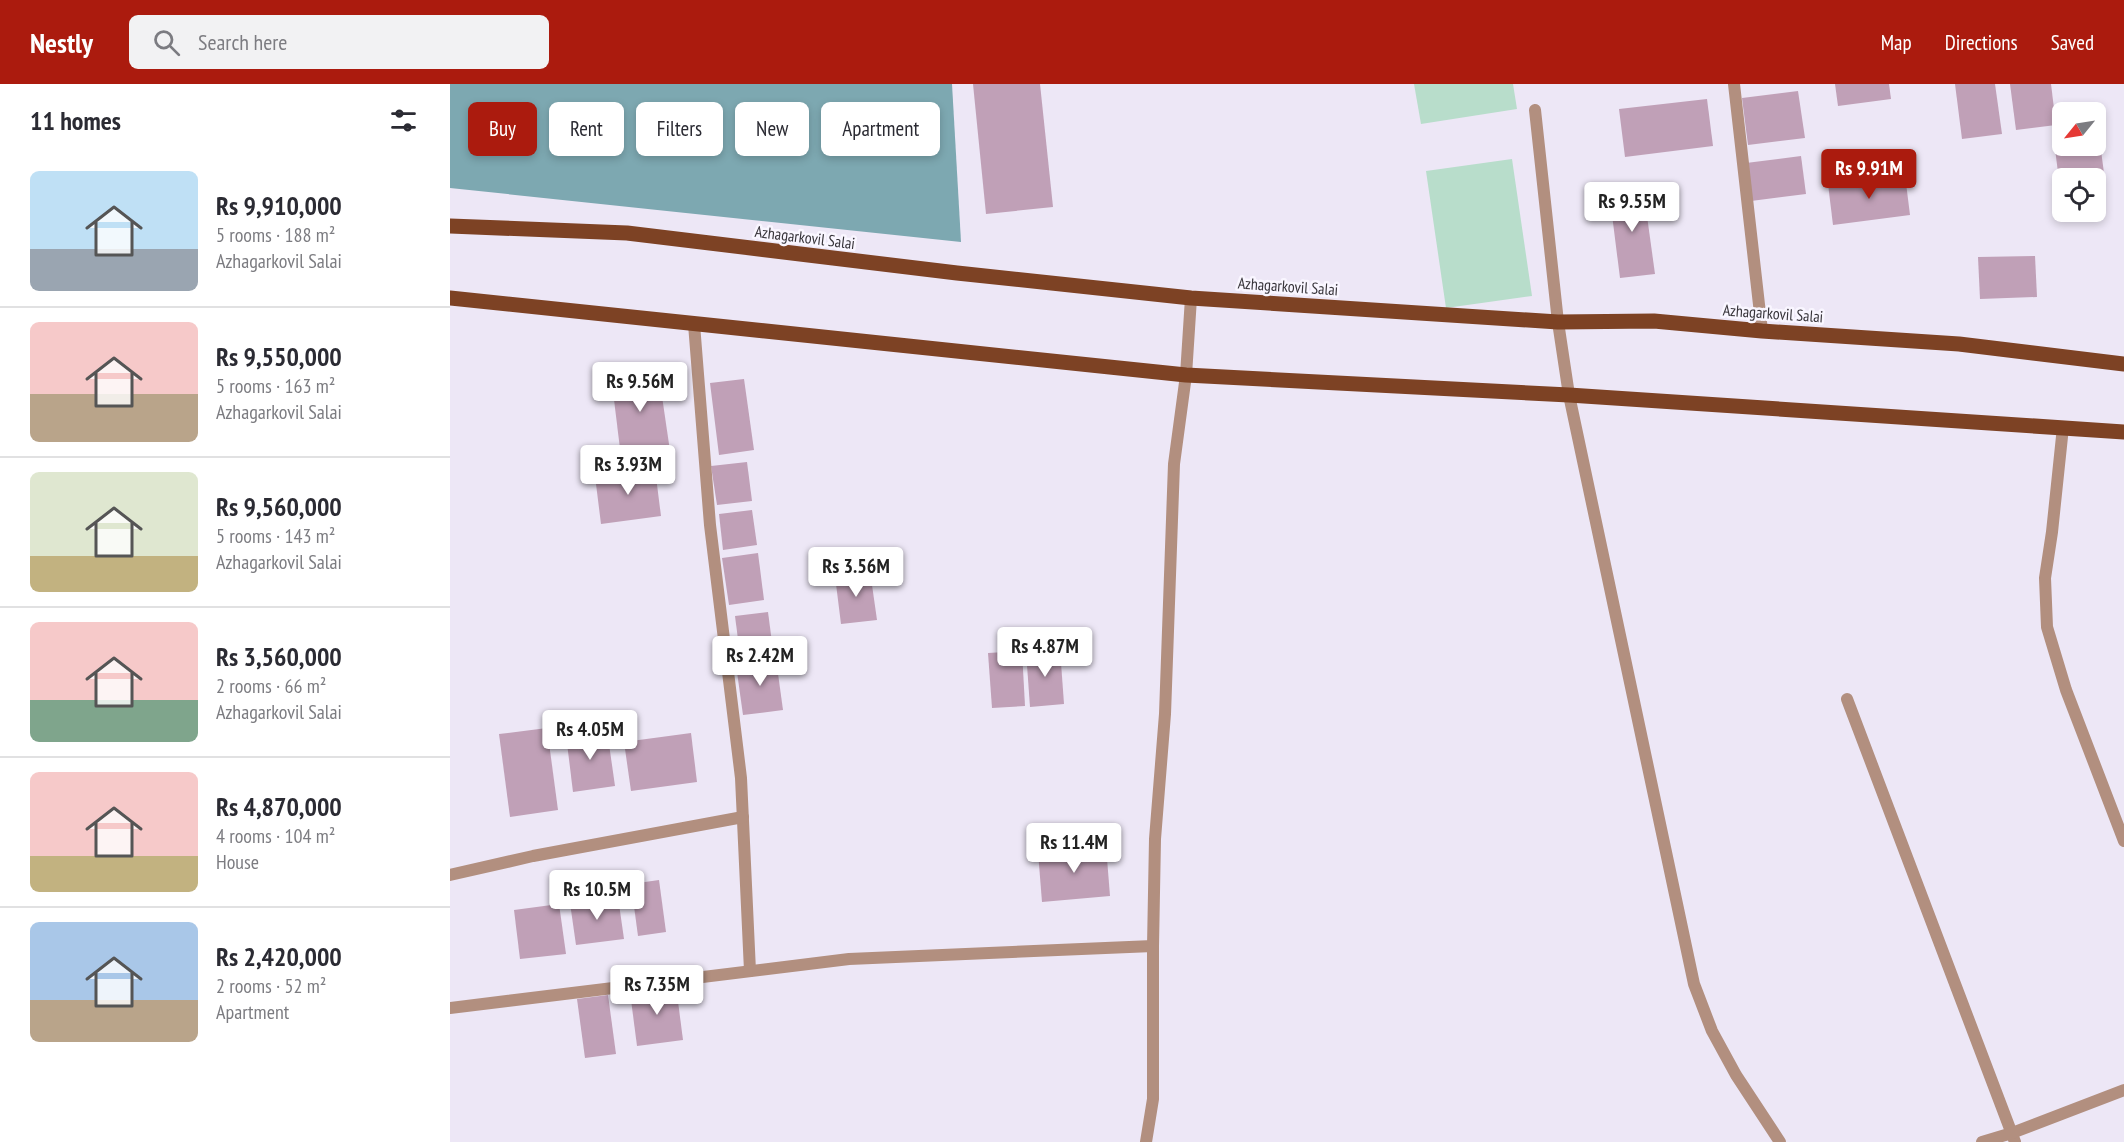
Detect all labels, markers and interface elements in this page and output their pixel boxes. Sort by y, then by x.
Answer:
search box [129,15,549,69]
text: Nestly [30,24,93,61]
icon: search [150,26,183,59]
text: Search here [198,28,287,56]
text: Map [1881,29,1912,56]
text: Directions [1945,29,2018,56]
text: Saved [2051,29,2094,56]
chip: Buy [468,102,537,156]
chip: Rent [549,102,624,156]
chip: Filters [636,102,723,156]
chip: New [735,102,809,156]
chip: Apartment [821,102,940,156]
north arrow [2052,102,2106,156]
map controls [2052,102,2106,222]
text: 11 homes [30,104,121,137]
icon: filters [387,104,420,137]
pin: Rs 9.91M [1807,149,1931,200]
text: Rs 9.91M [1835,155,1903,181]
button: locate [2052,168,2106,222]
pin: Rs 9.55M [1570,182,1694,233]
text: Rs 9.55M [1598,188,1666,214]
text: Rs 9,910,000 [216,189,342,222]
icon: home [78,195,150,267]
street label: Azhagarkovil Salai [754,221,856,253]
text: 5 rooms · 188 m² [216,222,335,248]
text: Azhagarkovil Salai [216,248,342,274]
street label: Azhagarkovil Salai [1237,273,1339,299]
street label: Azhagarkovil Salai [1722,300,1824,326]
text: Rs 9,550,000 [216,340,342,373]
icon: home [78,346,150,418]
pin: Rs 9.56M [578,362,702,413]
text: Rs 9.56M [606,368,674,394]
text: 5 rooms · 163 m² [216,373,335,399]
text: Azhagarkovil Salai [216,399,342,425]
pin: Rs 3.93M [566,445,690,496]
text: Rs 3.93M [594,451,662,477]
text: Rs 9,560,000 [216,490,342,523]
icon: home [78,496,150,568]
text: 5 rooms · 143 m² [216,523,335,549]
pin: Rs 3.56M [794,547,918,598]
text: Azhagarkovil Salai [216,549,342,575]
text: Rs 3.56M [822,553,890,579]
pin: Rs 4.87M [983,627,1107,678]
text: Rs 4.87M [1011,633,1079,659]
pin: Rs 2.42M [698,636,822,687]
text: Rs 3,560,000 [216,640,342,673]
text: Rs 2.42M [726,642,794,668]
icon: home [78,646,150,718]
text: 2 rooms · 66 m² [216,673,326,699]
text: Azhagarkovil Salai [216,699,342,725]
pin: Rs 4.05M [528,710,652,761]
text: Rs 4.05M [556,716,624,742]
text: Rs 4,870,000 [216,790,342,823]
icon: home [78,796,150,868]
text: 4 rooms · 104 m² [216,823,335,849]
pin: Rs 11.4M [1012,823,1136,874]
text: Rs 11.4M [1040,829,1108,855]
text: House [216,849,259,875]
pin: Rs 10.5M [535,870,659,921]
text: Rs 10.5M [563,876,631,902]
text: Rs 2,420,000 [216,940,342,973]
icon: home [78,946,150,1018]
pin: Rs 7.35M [595,965,719,1016]
text: Rs 7.35M [624,971,690,997]
text: 2 rooms · 52 m² [216,973,326,999]
text: Apartment [216,999,289,1025]

